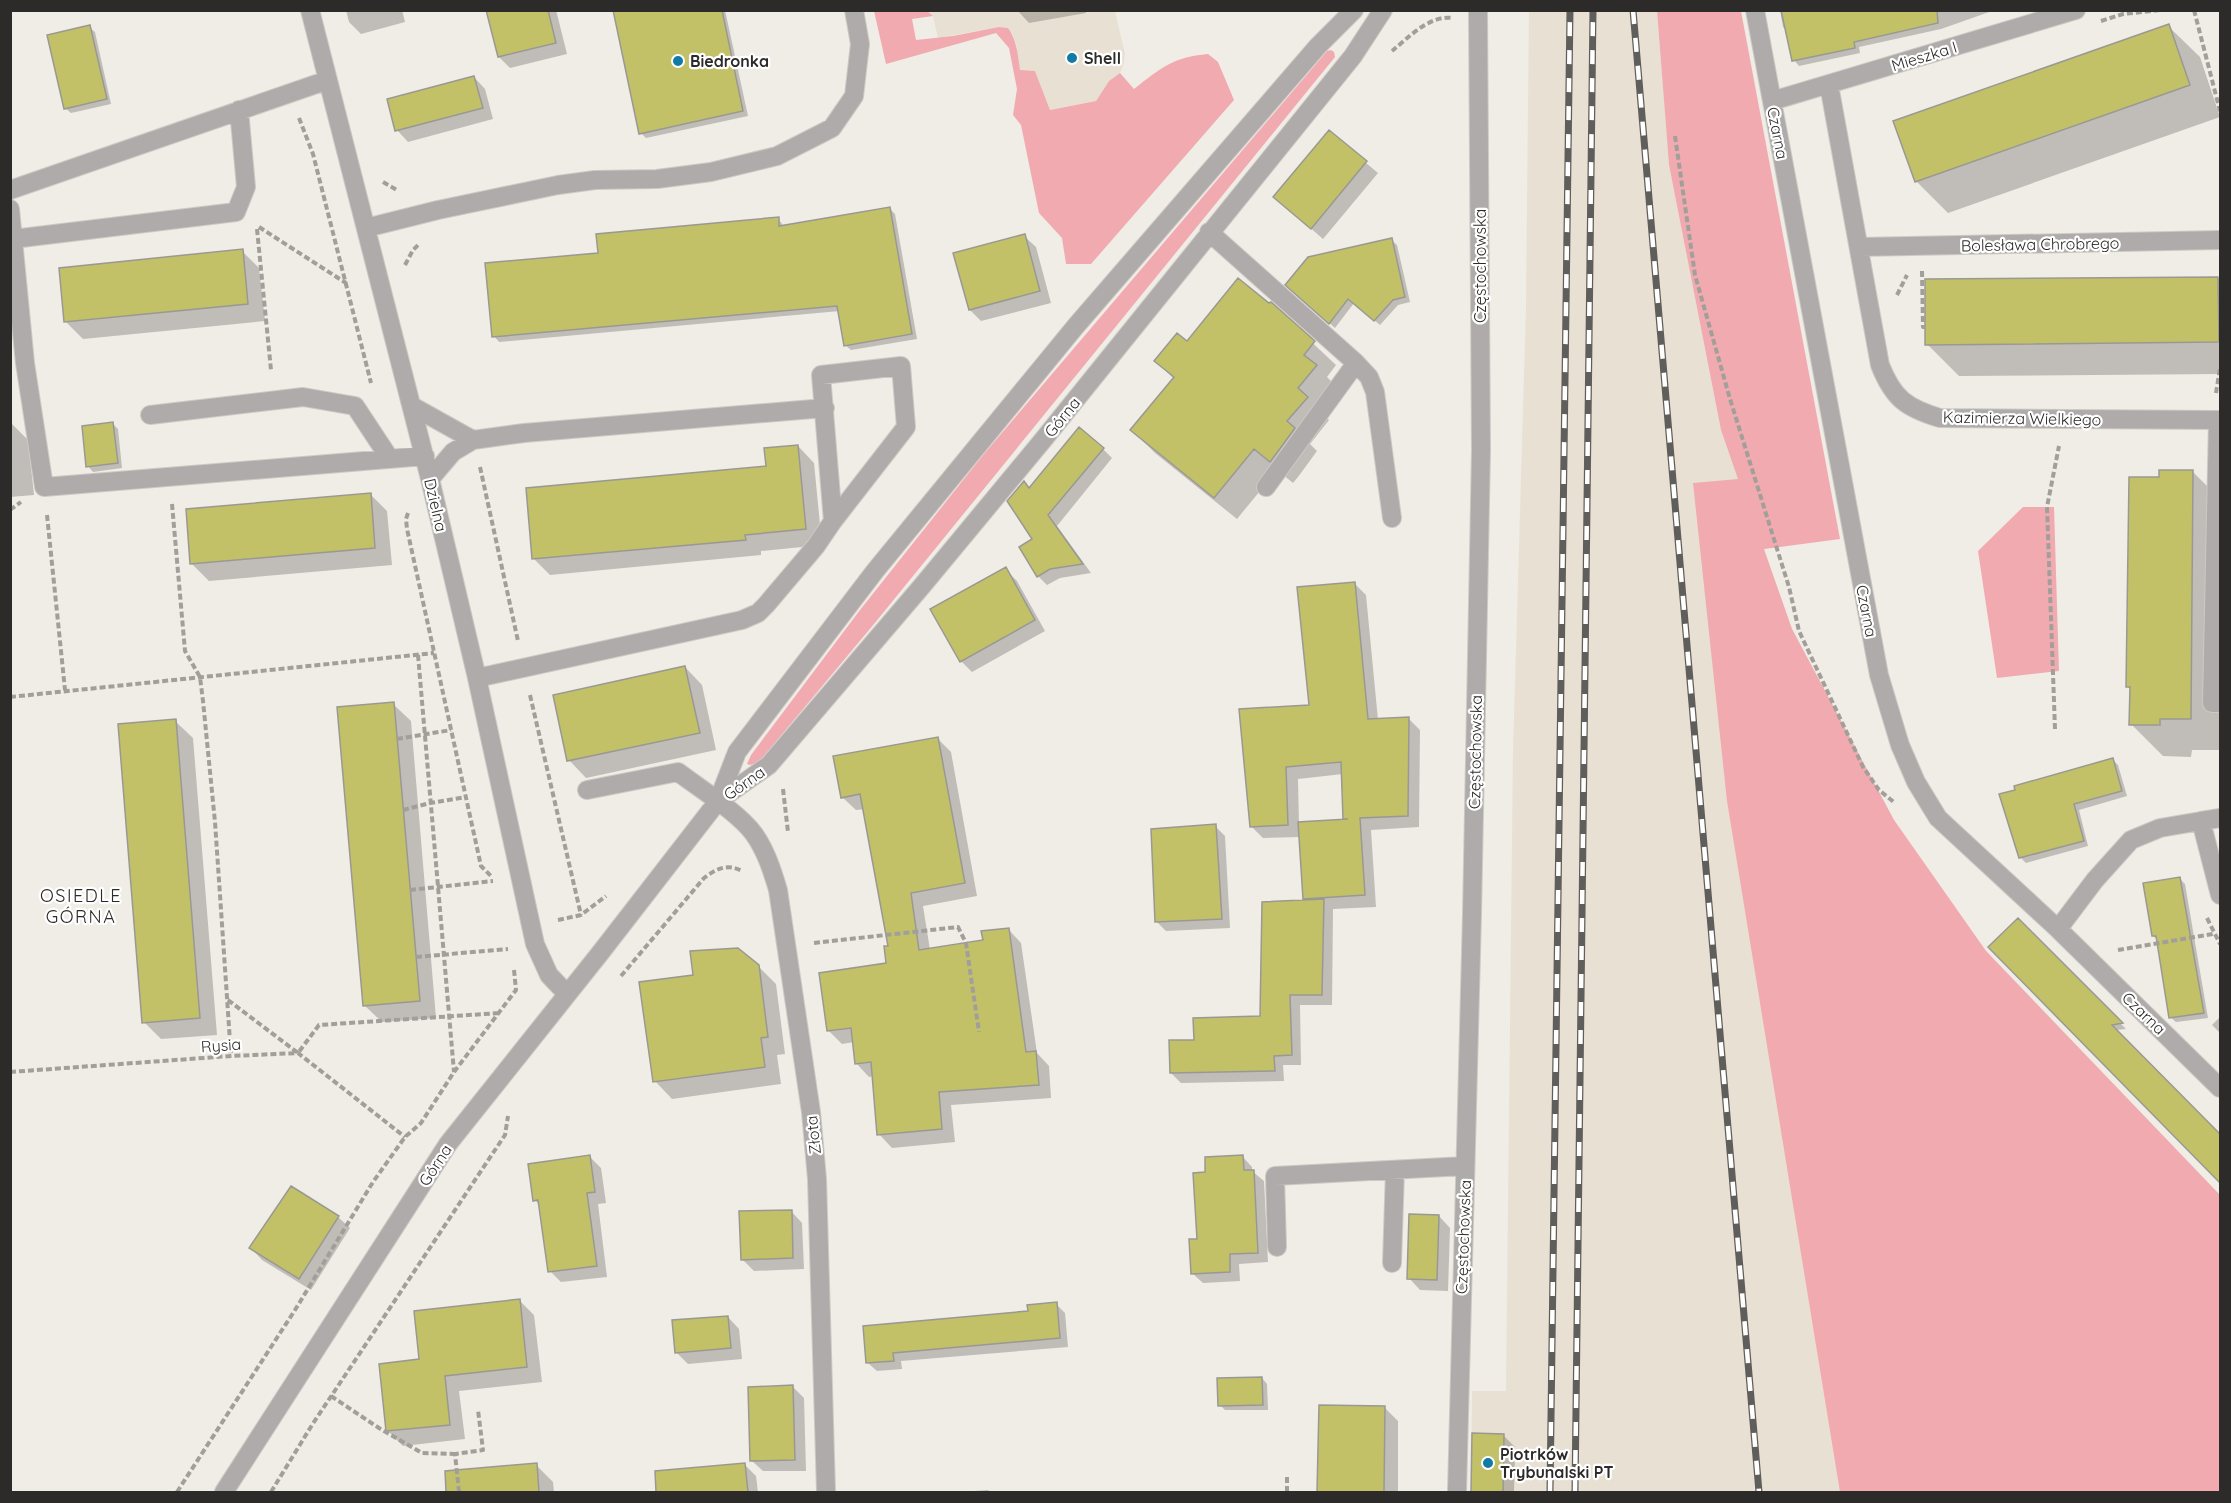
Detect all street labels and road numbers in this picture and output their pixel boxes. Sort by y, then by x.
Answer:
street label: Mieszka I [1889,37,1959,75]
street label: Czarna [1763,105,1793,161]
street label: Częstochowska [1470,209,1490,323]
street label: Bolesława Chrobrego [1961,233,2119,255]
street label: Górna [1040,393,1084,441]
street label: Kazimierza Wielkiego [1943,407,2101,429]
street label: Dzielna [420,476,452,534]
street label: Czarna [1852,583,1882,639]
street label: Częstochowska [1464,695,1486,809]
street label: Górna [719,762,769,804]
street label: Czarna [2118,987,2170,1039]
street label: Rysia [200,1034,242,1056]
street label: Złota [801,1115,825,1155]
street label: Górna [414,1140,456,1190]
street label: Częstochowska [1451,1180,1475,1294]

